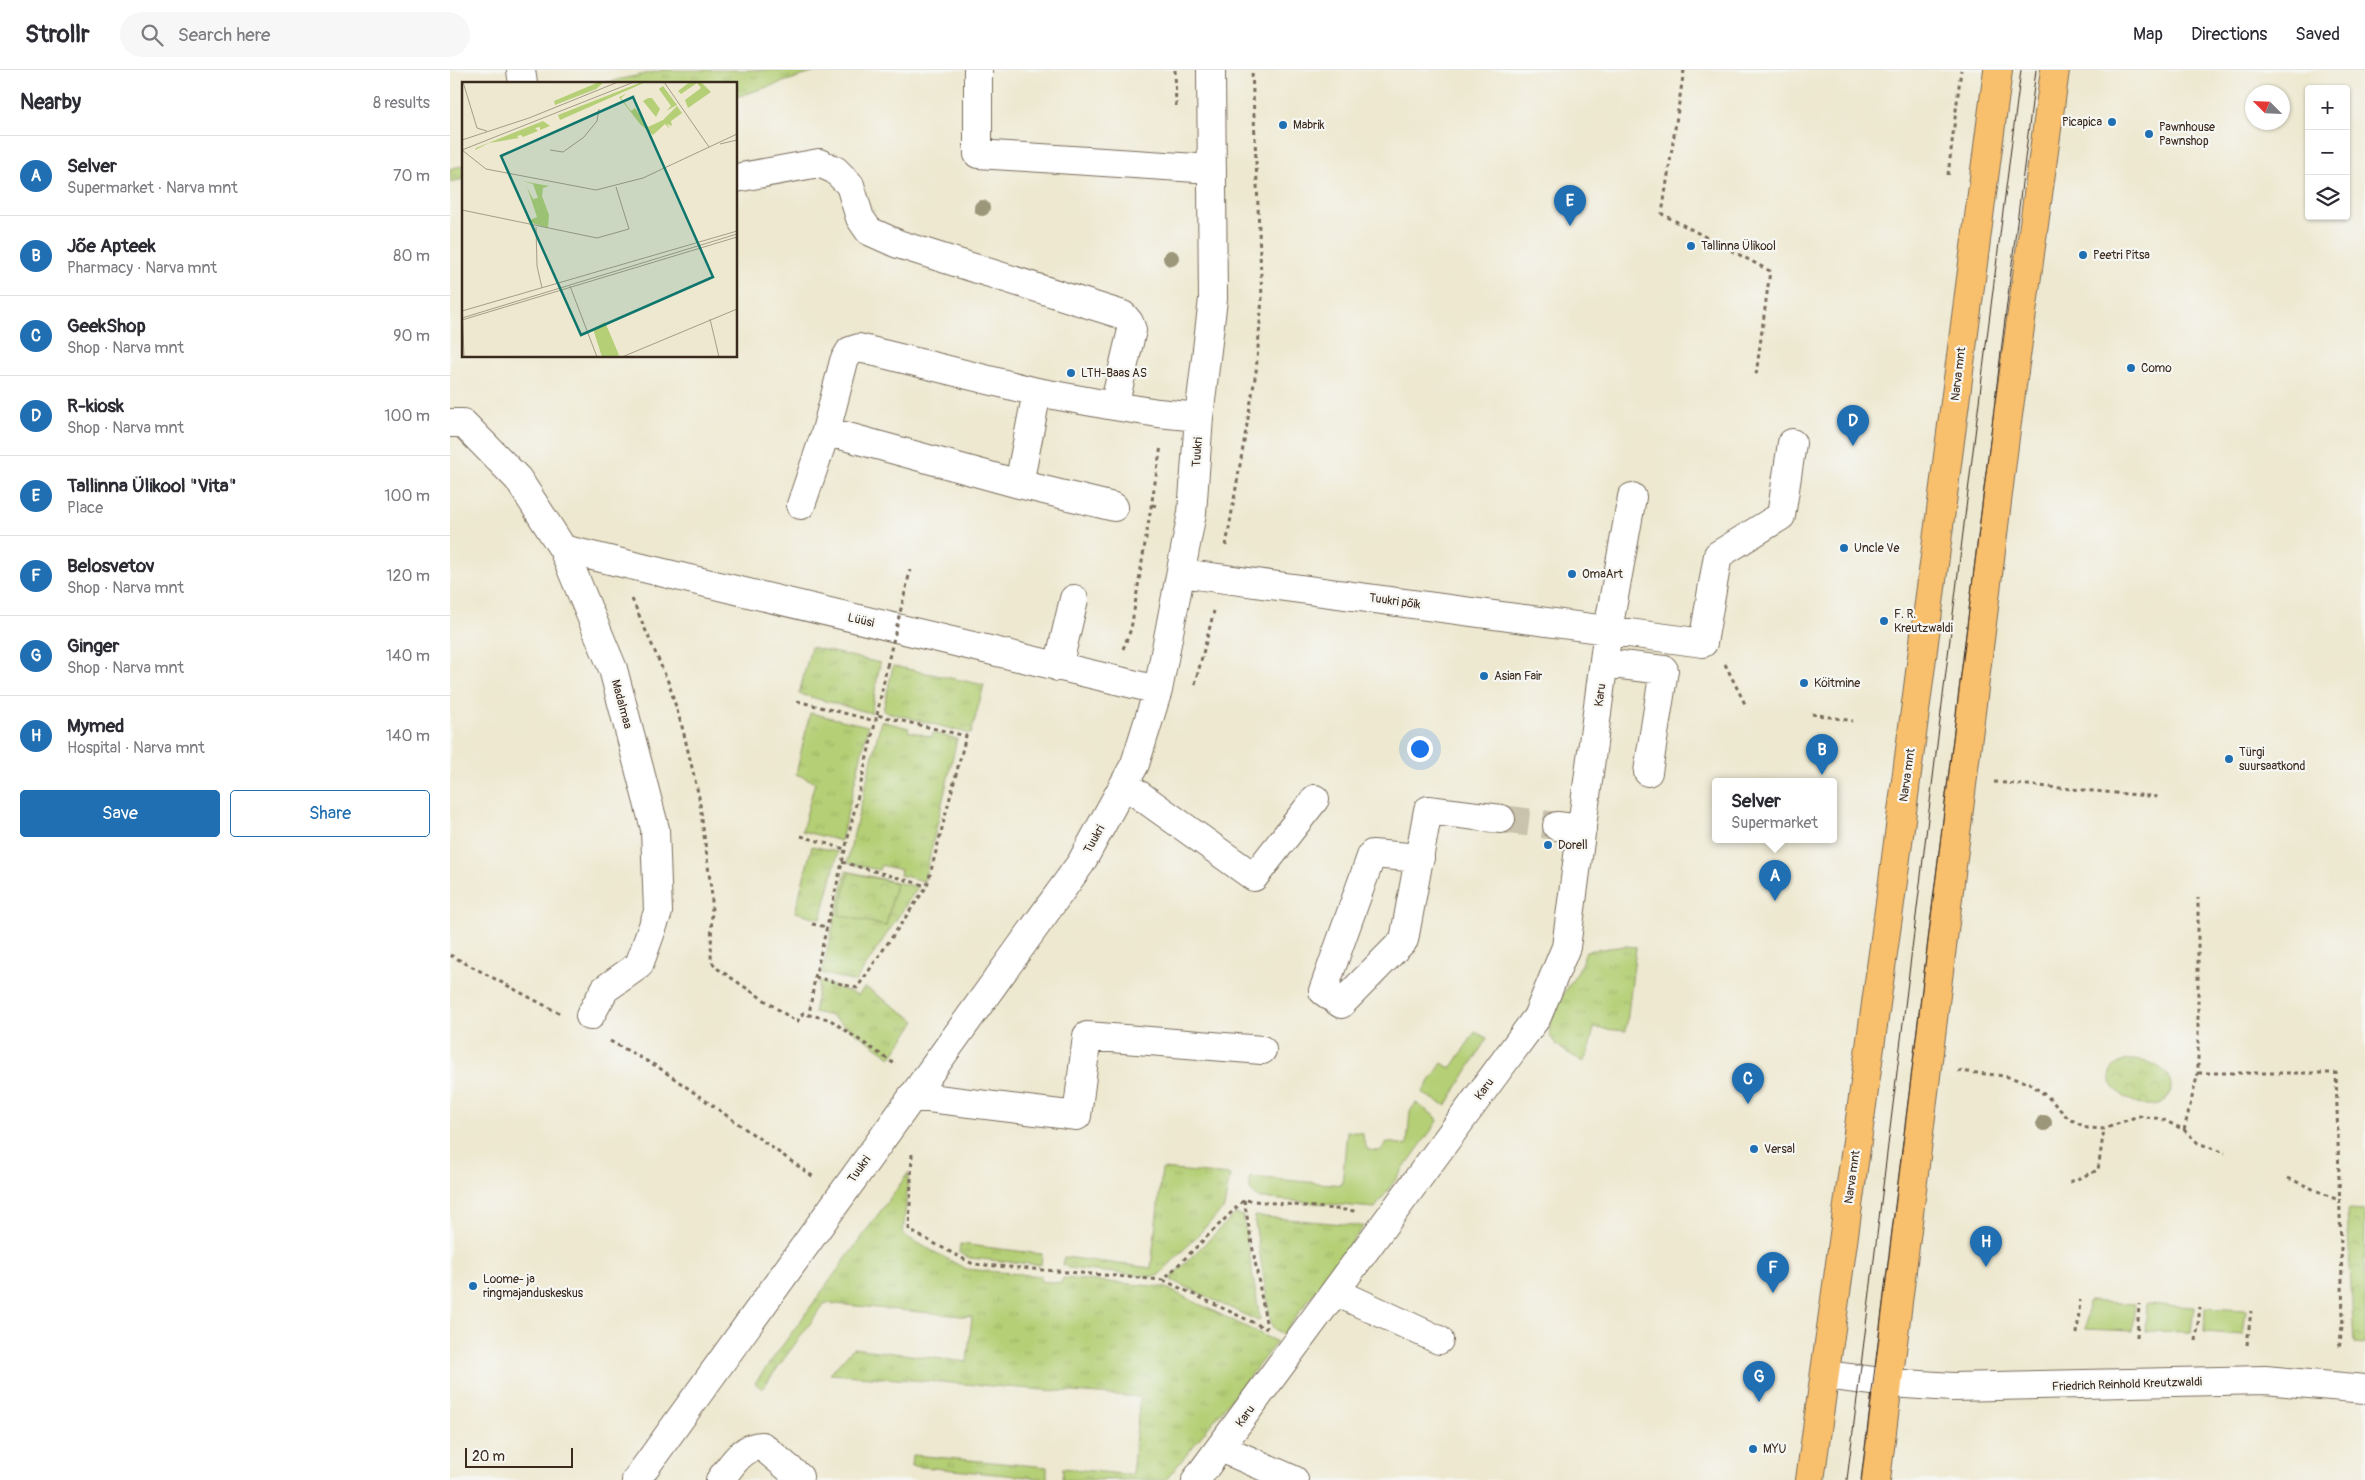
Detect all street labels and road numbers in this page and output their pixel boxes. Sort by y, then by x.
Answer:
street label: Narva mnt [1948,346,1969,402]
street label: Tuukri [1189,437,1206,467]
street label: Tuukri põik [1368,590,1422,613]
street label: Lüüsi [846,610,876,631]
street label: Madalmaa [608,678,635,731]
street label: Karu [1592,683,1609,707]
street label: Narva mnt [1896,747,1919,803]
street label: Tuukri [1081,823,1108,856]
street label: Karu [1472,1076,1497,1103]
street label: Narva mnt [1841,1149,1864,1205]
street label: Tuukri [845,1153,874,1186]
street label: Friedrich Reinhold Kreutzwaldi [2052,1374,2202,1395]
street label: Karu [1233,1403,1258,1430]

